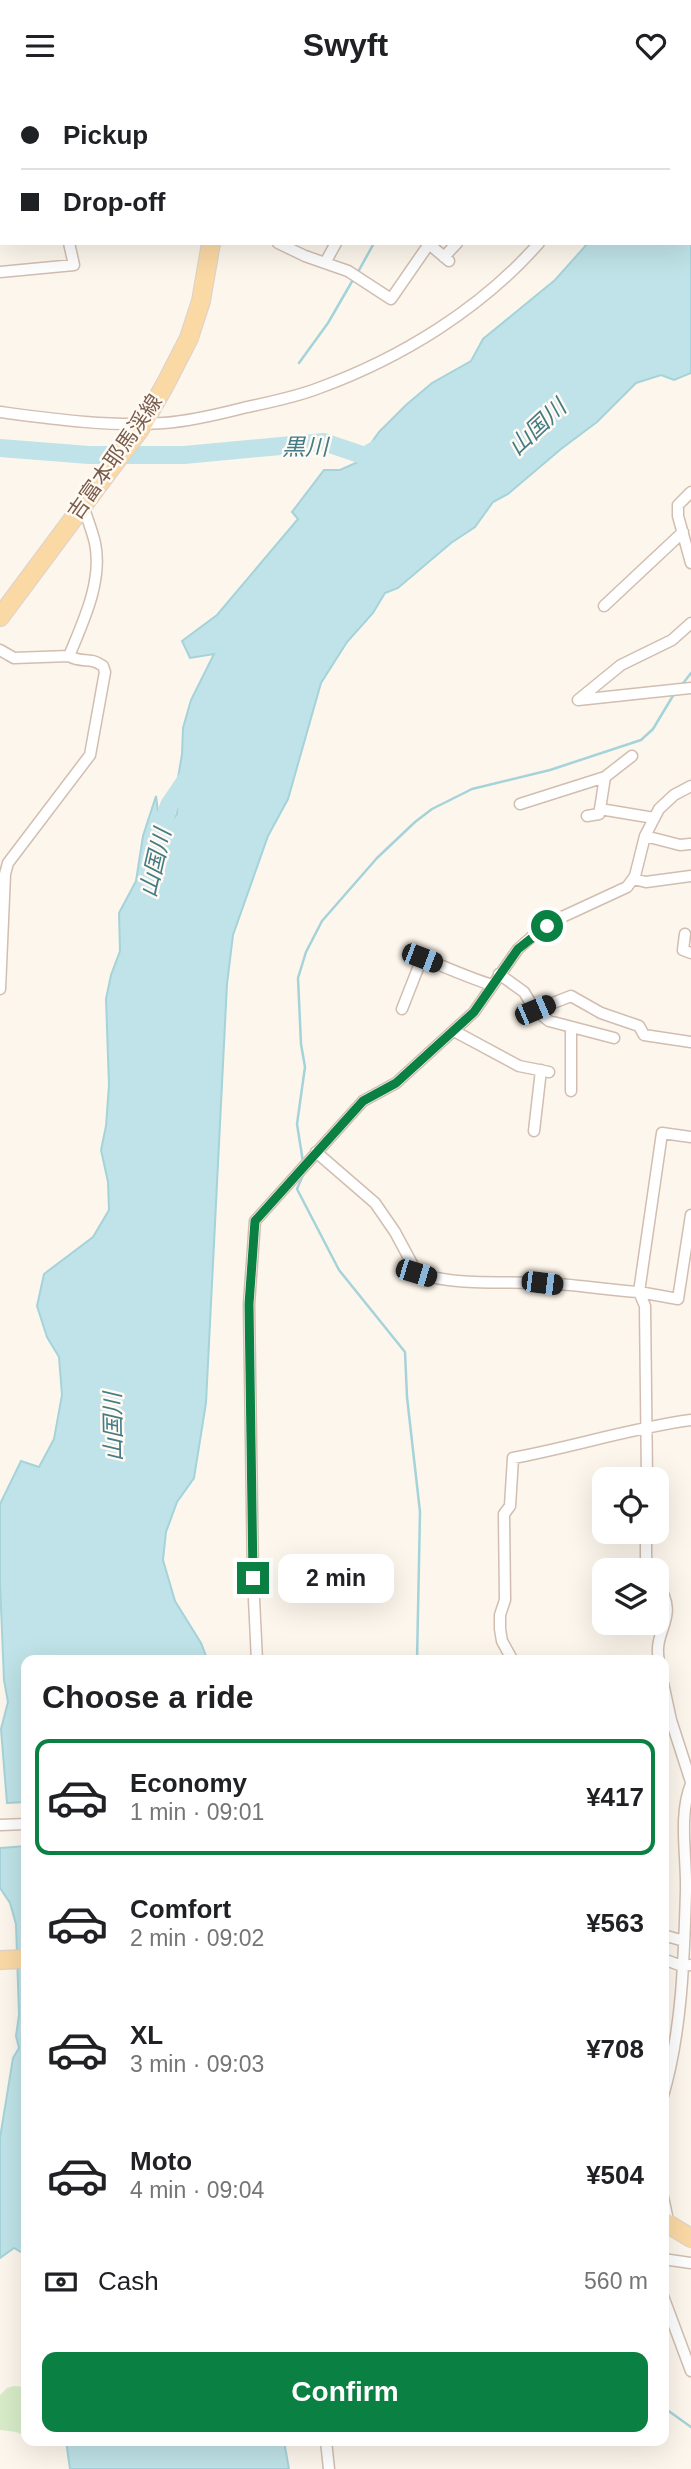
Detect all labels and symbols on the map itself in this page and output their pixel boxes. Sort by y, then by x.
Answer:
street label: 吉富本耶馬渓線 [63,390,166,524]
water label: 山国川 [503,392,573,460]
water label: 黒川 [282,434,331,460]
water label: 山国川 [135,824,176,900]
route start [531,910,563,942]
car [399,941,446,975]
car [512,992,559,1028]
car [393,1257,440,1289]
car [520,1270,565,1296]
water label: 山国川 [99,1389,127,1462]
callout: 2 min [278,1553,393,1603]
route end [237,1562,269,1594]

